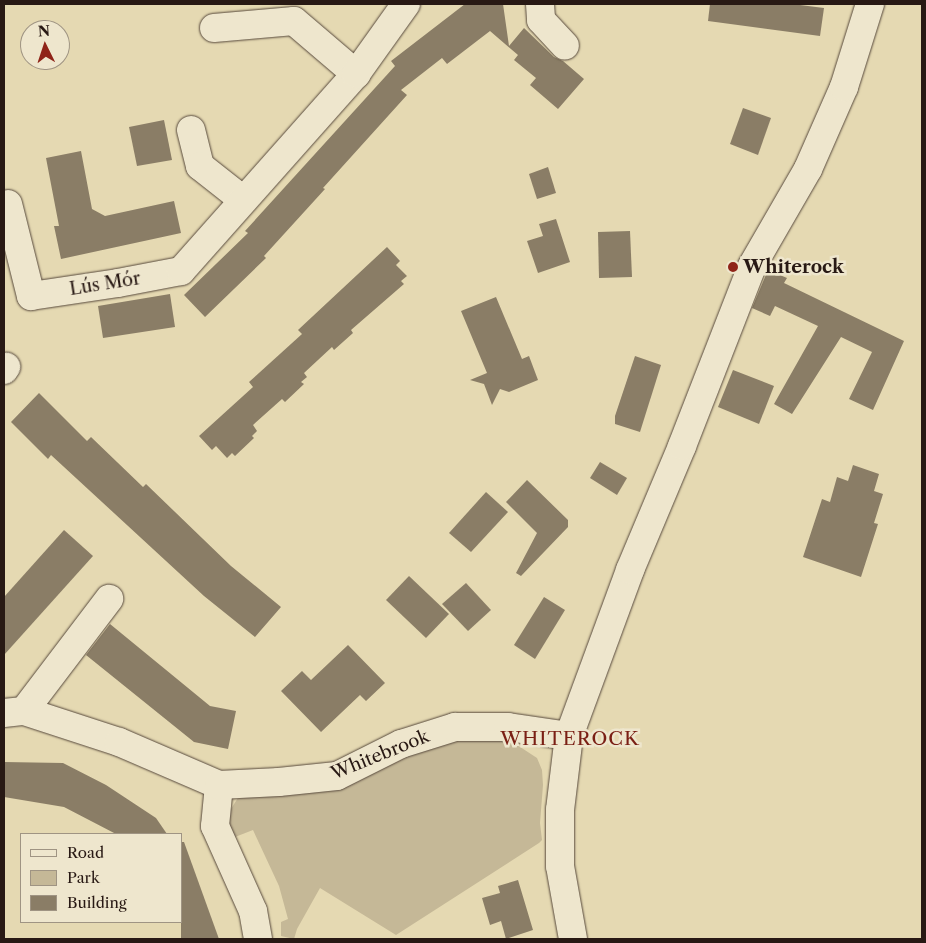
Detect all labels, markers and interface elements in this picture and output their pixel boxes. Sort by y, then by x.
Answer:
north arrow [20,20,70,70]
text: N [37,22,51,40]
place label: Whiterock [743,256,844,278]
marker: Whiterock [727,261,739,273]
street label: Lús Mór [68,268,142,300]
street label: Whitebrook [328,725,432,785]
district label: WHITEROCK [499,728,641,750]
legend [20,833,182,923]
text: Road [67,843,104,862]
text: Park [67,868,100,887]
text: Building [67,893,127,912]

